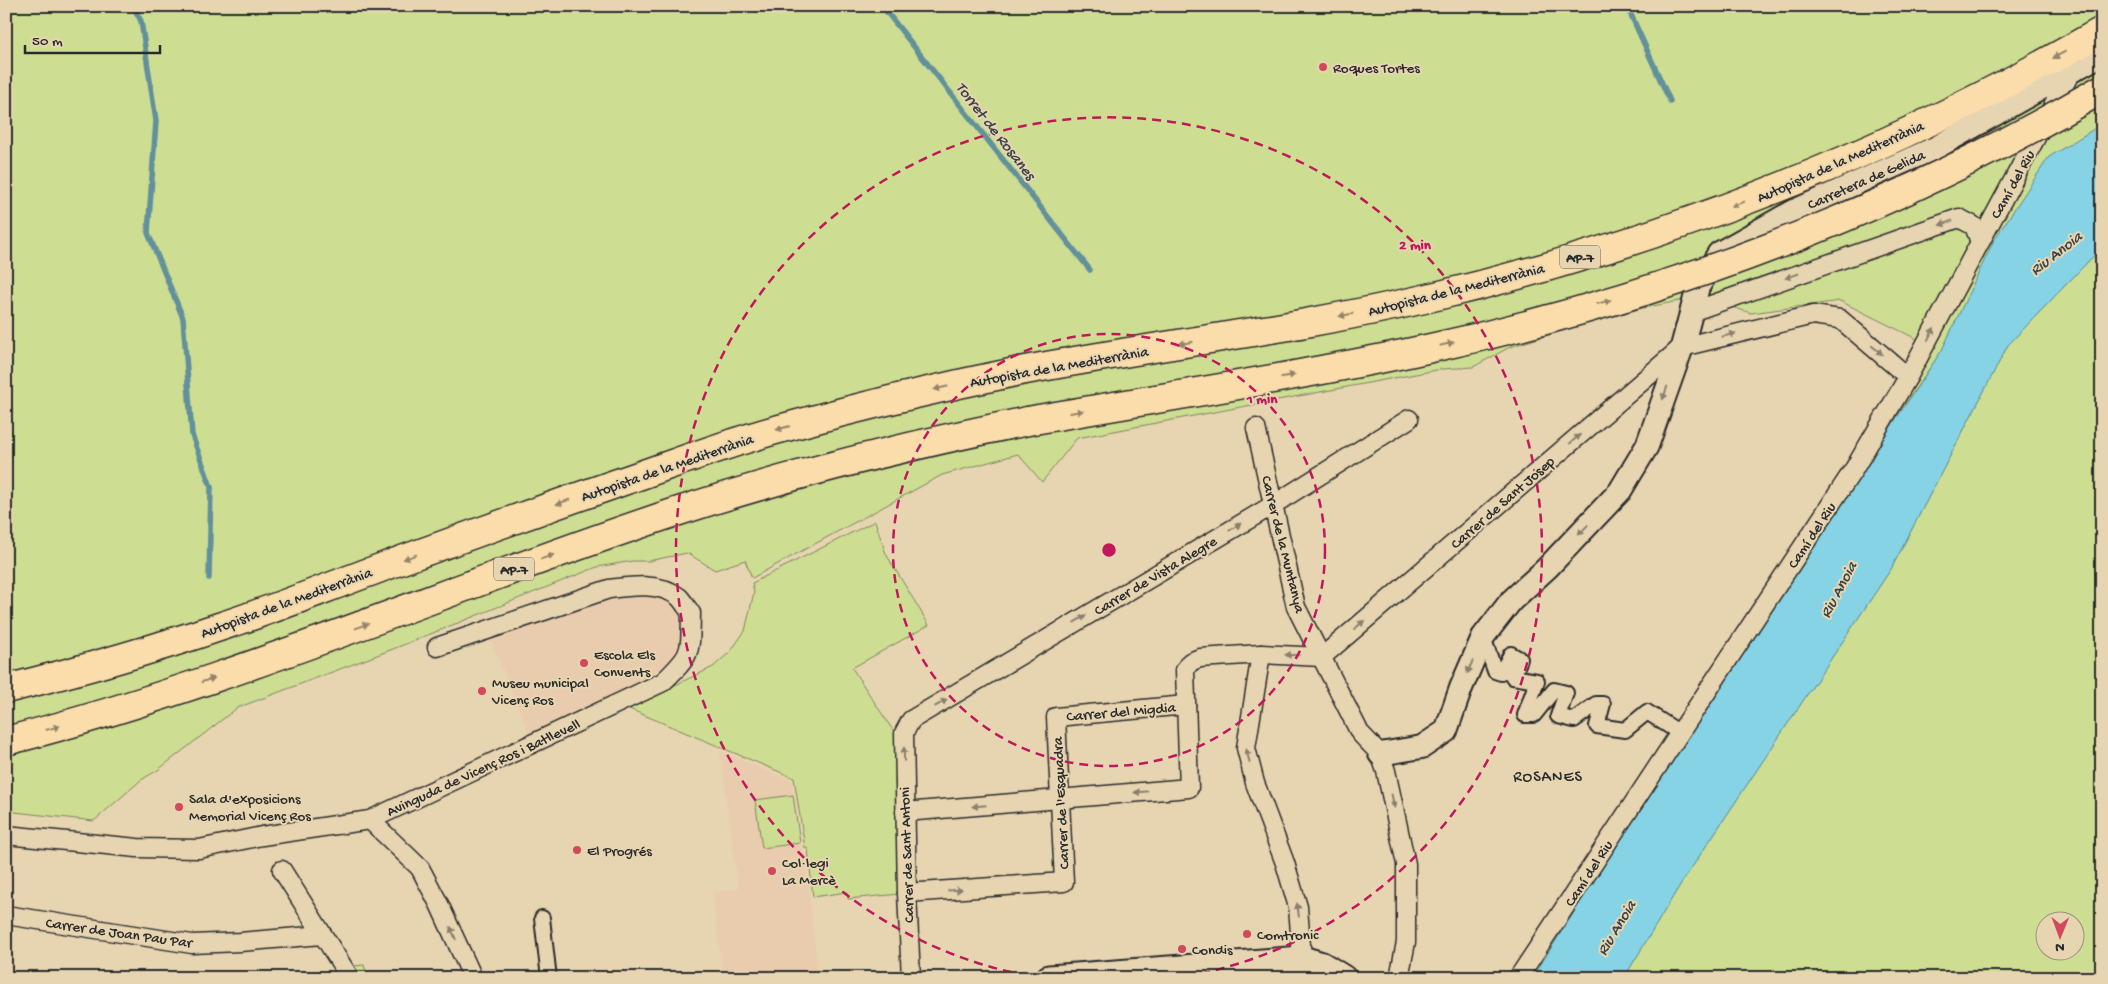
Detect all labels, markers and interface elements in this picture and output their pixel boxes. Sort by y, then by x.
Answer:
scale bar [25,22,160,54]
text: 50 m [32,33,63,51]
one-way arrow [2052,51,2067,59]
place label: Roques Tortes [1333,60,1420,78]
marker: Roques Tortes [1317,61,1329,73]
water label: Torret de Rosanes [950,79,1040,187]
street label: Autopista de la Mediterrània [1755,118,1928,208]
street label: Carretera de Gelida [1805,147,1929,215]
street label: Camí del Riu [1988,148,2040,222]
one-way arrow [1730,201,1745,208]
one-way arrow [1938,220,1953,227]
water label: Riu Anoia [2027,228,2088,281]
text: 2 min [1399,237,1432,255]
road number: AP-7 [1560,246,1600,268]
street label: Autopista de la Mediterrània [1367,260,1547,322]
one-way arrow [1784,273,1799,281]
one-way arrow [1597,298,1612,306]
one-way arrow [1338,311,1353,319]
one-way arrow [1927,326,1935,341]
one-way arrow [1722,331,1737,339]
one-way arrow [1178,340,1194,348]
one-way arrow [1440,340,1455,348]
street label: Autopista de la Mediterrània [969,343,1151,393]
one-way arrow [1870,345,1883,356]
one-way arrow [1281,372,1297,380]
one-way arrow [933,384,948,392]
one-way arrow [1661,385,1668,400]
text: 1 min [1246,391,1278,409]
one-way arrow [1069,408,1085,416]
one-way arrow [776,424,791,432]
street label: Autopista de la Mediterrània [579,431,757,507]
one-way arrow [1568,433,1581,444]
street label: Carrer de Sant Josep [1448,453,1560,554]
street label: Carrer de la Muntanya [1256,474,1308,616]
one-way arrow [555,499,570,507]
street label: Camí del Riu [1785,500,1841,573]
one-way arrow [1229,523,1242,532]
one-way arrow [1577,523,1589,535]
street label: Carrer de Vista Alegre [1091,533,1221,621]
centre of rings [1100,541,1118,559]
one-way arrow [402,553,417,561]
one-way arrow [540,553,555,561]
road number: AP-7 [494,558,534,580]
water label: Riu Anoia [1817,558,1863,622]
street label: Autopista de la Mediterrània [199,564,375,643]
one-way arrow [1074,615,1087,624]
one-way arrow [1353,619,1365,631]
one-way arrow [354,622,369,629]
place label: Escola Els Convents [594,647,656,682]
one-way arrow [1283,651,1299,659]
marker: Escola Els Convents [578,657,590,669]
one-way arrow [1465,660,1473,674]
place label: Museu municipal Vicenç Ros [491,675,589,710]
one-way arrow [201,676,216,683]
marker: Museu municipal Vicenç Ros [476,685,488,697]
one-way arrow [934,698,947,707]
street label: Carrer del Migdia [1066,699,1177,727]
street label: Avinguda de Vicenç Ros i Batllevell [384,716,583,822]
one-way arrow [46,724,61,732]
street label: Carrer de l'Esquadra [1050,736,1074,870]
one-way arrow [900,746,908,762]
one-way arrow [1244,748,1252,764]
district label: ROSANES [1513,769,1583,788]
street label: Carrer de Sant Antoni [897,787,919,923]
one-way arrow [1132,789,1148,797]
place label: Sala d'exposicions Memorial Vicenç Ros [189,791,311,826]
one-way arrow [1389,794,1397,809]
marker: Sala d'exposicions Memorial Vicenç Ros [173,801,185,813]
one-way arrow [970,802,986,810]
street label: Camí del Riu [1562,838,1618,911]
place label: El Progrés [587,843,652,861]
marker: El Progrés [571,844,583,856]
place label: Col·legi La Mercè [782,855,836,890]
marker: Col·legi La Mercè [766,865,778,877]
one-way arrow [948,885,964,893]
water label: Riu Anoia [1594,897,1642,960]
one-way arrow [1294,902,1302,918]
north arrow [2036,912,2086,962]
street label: Carrer de Joan Pau Par [44,915,195,953]
one-way arrow [448,926,456,940]
place label: Comtronic [1257,927,1319,945]
marker: Comtronic [1241,928,1253,940]
text: N [2055,938,2065,955]
place label: Condis [1192,942,1233,960]
marker: Condis [1176,943,1188,955]

